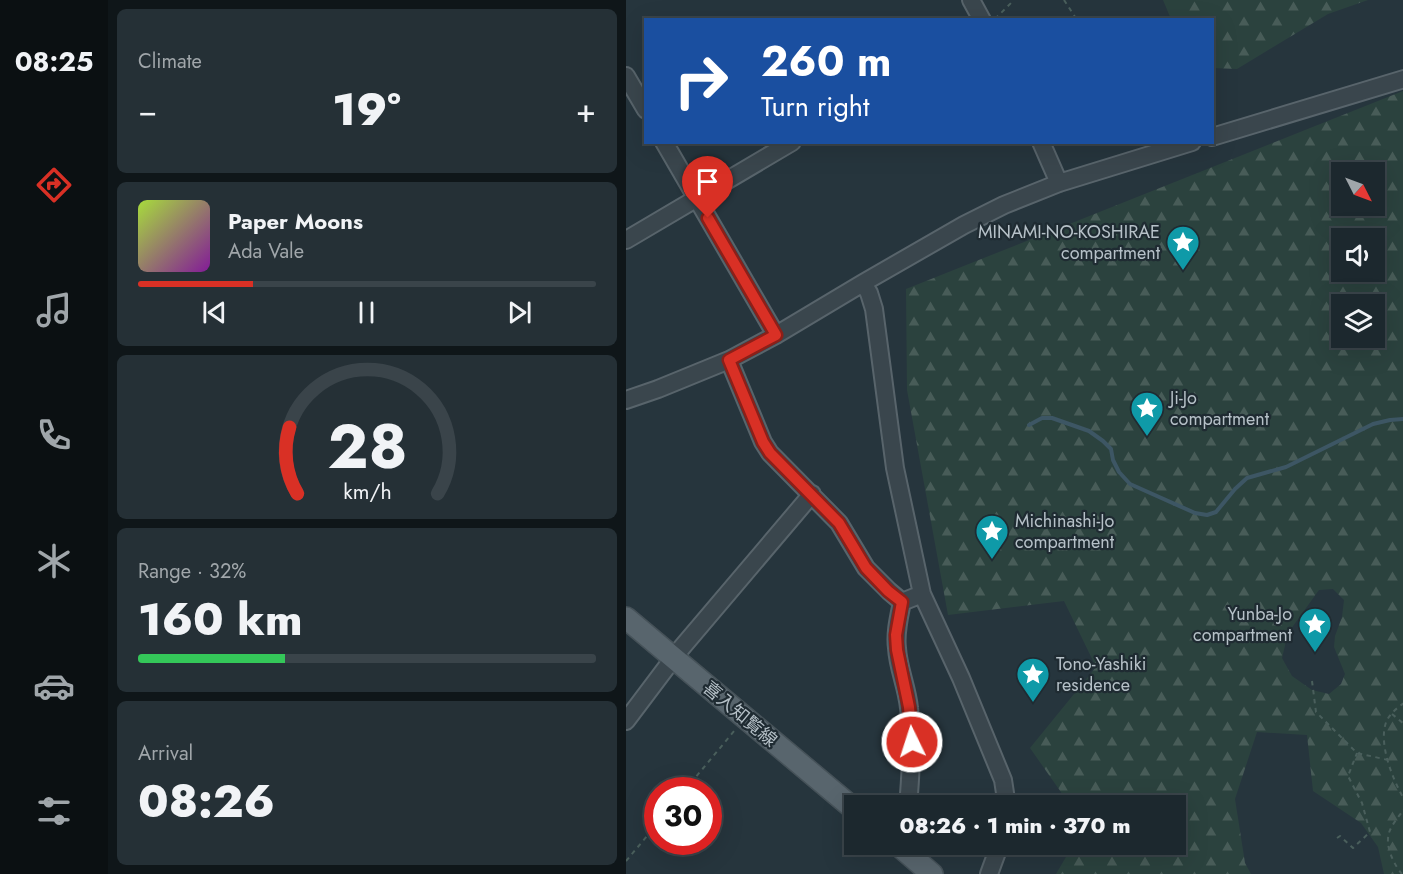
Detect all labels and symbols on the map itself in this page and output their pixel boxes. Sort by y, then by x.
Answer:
pin [682,156,733,218]
north arrow [1331,162,1385,216]
place label: MINAMI-NO-KOSHIRAE compartment [978,219,1161,266]
place icon: MINAMI-NO-KOSHIRAE compartment [1165,224,1201,271]
place label: Ji-Jo compartment [1168,385,1270,432]
place icon: Ji-Jo compartment [1129,390,1165,437]
place label: Michinashi-Jo compartment [1015,508,1115,555]
place icon: Michinashi-Jo compartment [974,513,1010,560]
place label: Yunba-Jo compartment [1193,601,1293,648]
place icon: Yunba-Jo compartment [1297,606,1333,653]
place label: Tono-Yashiki residence [1056,651,1146,698]
place icon: Tono-Yashiki residence [1015,656,1051,703]
street label: 喜入知覧線 [697,675,783,753]
position arrow [880,710,944,774]
speed limit sign: 30 [644,777,722,855]

